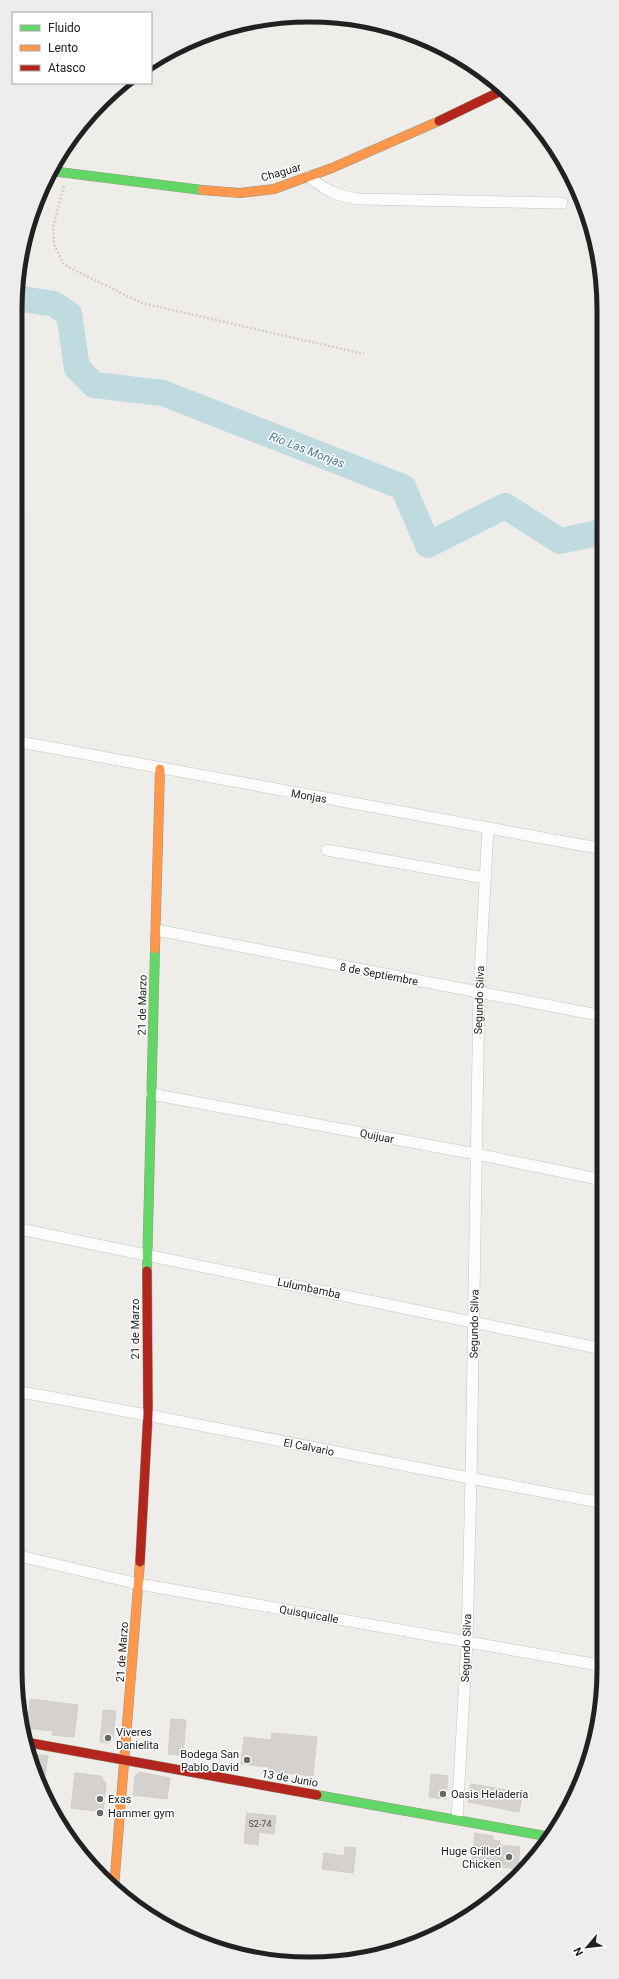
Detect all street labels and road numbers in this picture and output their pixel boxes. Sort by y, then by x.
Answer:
street label: Chaguar [260,160,303,184]
street label: Monjas [290,787,328,806]
street label: 8 de Septiembre [339,961,419,988]
street label: Segundo Silva [472,965,487,1035]
street label: 21 de Marzo [135,974,150,1036]
street label: Quijuar [359,1127,395,1146]
street label: Lulumbamba [276,1275,342,1302]
street label: Segundo Silva [467,1289,482,1359]
street label: 21 de Marzo [129,1299,142,1359]
street label: El Calvario [282,1436,335,1459]
street label: Quisquicalle [278,1603,340,1626]
street label: Segundo Silva [459,1613,474,1683]
street label: 21 de Marzo [114,1621,131,1683]
street label: 13 de Junio [261,1767,319,1790]

